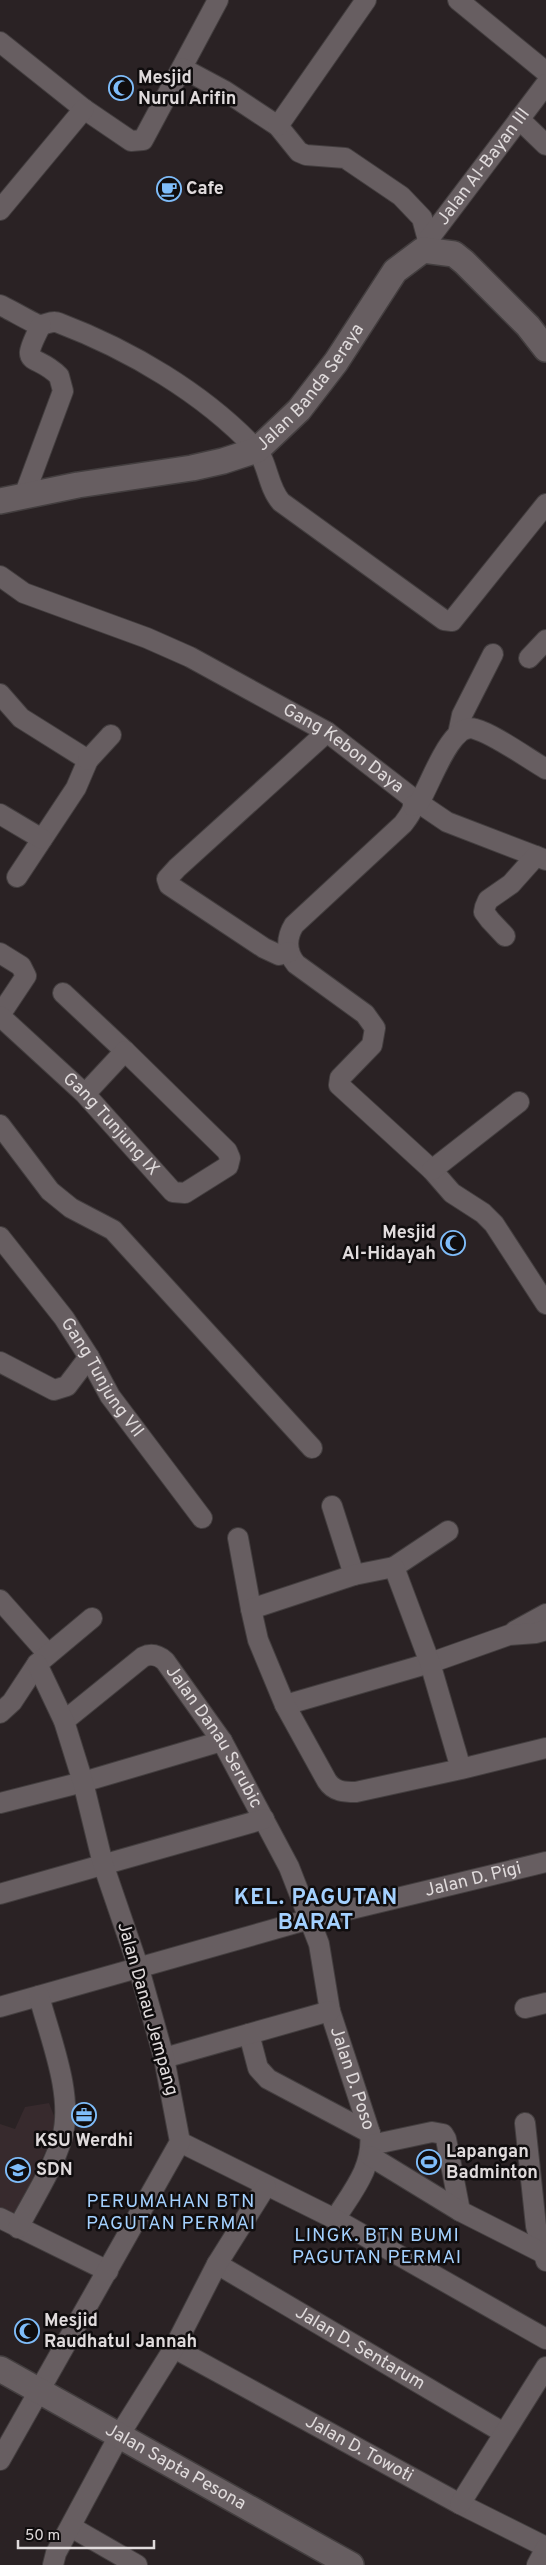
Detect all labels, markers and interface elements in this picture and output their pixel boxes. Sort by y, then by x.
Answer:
place label: Mesjid Nurul Arifin [138,67,236,111]
mosque icon: Mesjid Nurul Arifin [108,75,134,101]
street label: Jalan Al-Bayan III [432,103,535,230]
cafe icon: Cafe [156,176,182,202]
place label: Cafe [186,178,224,201]
street label: Jalan Banda Seraya [251,319,369,456]
street label: Gang Kebon Daya [279,698,408,799]
street label: Gang Tunjung IX [58,1068,164,1181]
place label: Mesjid Al-Hidayah [342,1222,436,1266]
mosque icon: Mesjid Al-Hidayah [440,1230,466,1256]
street label: Gang Tunjung VII [55,1313,149,1442]
street label: Jalan Danau Serubic [160,1661,267,1812]
street label: Jalan D. Pigi [422,1857,524,1902]
district label: KEL. PAGUTAN BARAT [234,1885,398,1937]
street label: Jalan Danau Jempang [111,1919,183,2099]
street label: Jalan D. Poso [324,2024,380,2133]
office icon: KSU Werdhi [71,2102,97,2128]
place label: KSU Werdhi [35,2130,133,2153]
place label: Lapangan Badminton [446,2141,538,2185]
sports icon: Lapangan Badminton [416,2149,442,2175]
school or university icon: SDN [5,2157,31,2183]
place label: SDN [36,2159,73,2182]
district label: PERUMAHAN BTN PAGUTAN PERMAI [86,2190,256,2236]
district label: LINGK. BTN BUMI PAGUTAN PERMAI [292,2224,462,2270]
street label: Jalan D. Sentarum [291,2301,429,2395]
place label: Mesjid Raudhatul Jannah [44,2310,197,2354]
mosque icon: Mesjid Raudhatul Jannah [14,2318,40,2344]
street label: Jalan D. Towoti [301,2410,417,2488]
street label: Jalan Sapta Pesona [101,2418,250,2515]
scale bar [18,2518,154,2550]
text: 50 m [25,2527,60,2546]

